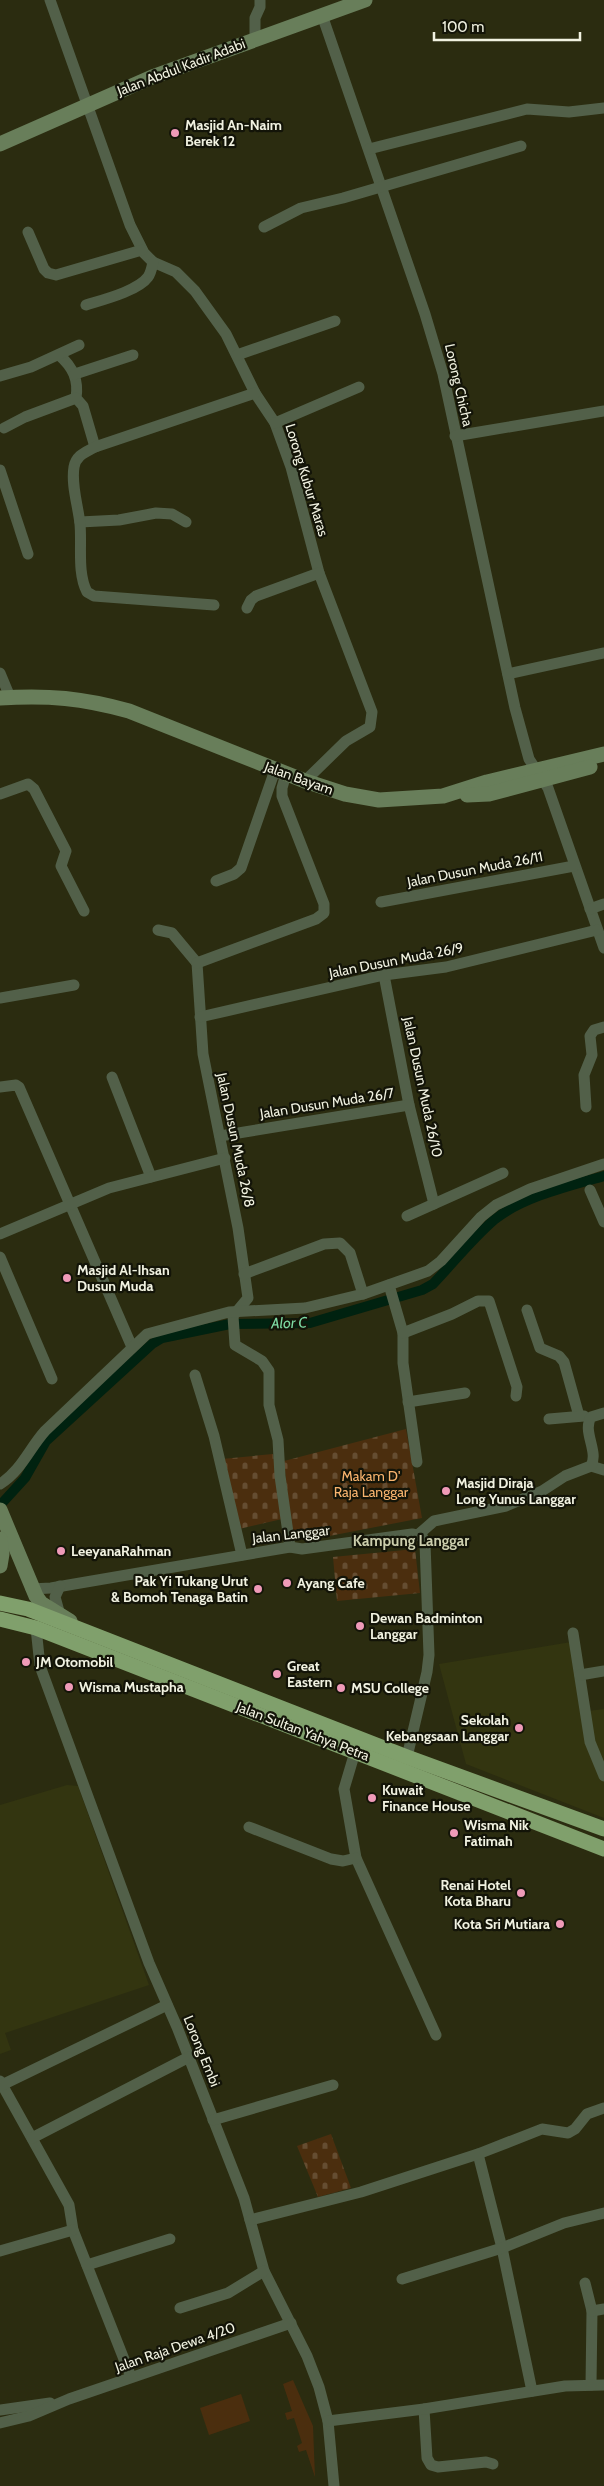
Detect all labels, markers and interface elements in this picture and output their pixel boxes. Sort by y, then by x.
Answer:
scale bar [434,10,580,42]
text: 100 m [442,18,484,36]
street label: Jalan Abdul Kadir Adabi [113,34,248,100]
place label: Masjid An-Naim Berek 12 [185,116,282,150]
marker: Masjid An-Naim Berek 12 [169,127,181,139]
street label: Lorong Chicha [441,342,477,428]
street label: Lorong Kubur Maras [281,421,333,539]
street label: Jalan Bayam [261,757,336,799]
street label: Jalan Dusun Muda 26/11 [405,847,544,891]
street label: Jalan Dusun Muda 26/9 [326,938,465,982]
street label: Jalan Dusun Muda 26/10 [399,1014,447,1159]
street label: Jalan Dusun Muda 26/8 [213,1070,259,1209]
street label: Jalan Dusun Muda 26/7 [258,1083,395,1123]
place label: Masjid Al-Ihsan Dusun Muda [77,1261,170,1295]
marker: Masjid Al-Ihsan Dusun Muda [61,1272,73,1284]
water label: Alor C [270,1313,309,1333]
park label: Makam D' Raja Langgar [334,1467,409,1501]
place label: Masjid Diraja Long Yunus Langgar [456,1474,576,1508]
marker: Masjid Diraja Long Yunus Langgar [440,1485,452,1497]
street label: Jalan Langgar [250,1521,331,1547]
district label: Kampung Langgar [353,1532,469,1550]
place label: LeeyanaRahman [71,1542,171,1560]
marker: LeeyanaRahman [55,1545,67,1557]
place label: Pak Yi Tukang Urut & Bomoh Tenaga Batin [111,1572,248,1606]
place label: Ayang Cafe [297,1574,365,1592]
marker: Ayang Cafe [281,1577,293,1589]
marker: Pak Yi Tukang Urut & Bomoh Tenaga Batin [252,1583,264,1595]
place label: Dewan Badminton Langgar [370,1609,483,1643]
marker: Dewan Badminton Langgar [354,1620,366,1632]
place label: JM Otomobil [35,1653,114,1671]
marker: JM Otomobil [20,1656,32,1668]
place label: Great Eastern [287,1657,332,1691]
marker: Great Eastern [271,1668,283,1680]
place label: Wisma Mustapha [79,1678,184,1696]
place label: MSU College [351,1679,429,1697]
marker: Wisma Mustapha [63,1681,75,1693]
marker: MSU College [335,1682,347,1694]
street label: Jalan Sultan Yahya Petra [233,1697,372,1765]
place label: Sekolah Kebangsaan Langgar [386,1711,509,1745]
marker: Sekolah Kebangsaan Langgar [513,1722,525,1734]
place label: Kuwait Finance House [382,1781,471,1815]
marker: Kuwait Finance House [366,1792,378,1804]
place label: Wisma Nik Fatimah [464,1816,529,1850]
marker: Wisma Nik Fatimah [448,1827,460,1839]
place label: Renai Hotel Kota Bharu [440,1876,511,1910]
marker: Renai Hotel Kota Bharu [515,1887,527,1899]
place label: Kota Sri Mutiara [454,1915,550,1933]
marker: Kota Sri Mutiara [554,1918,566,1930]
street label: Lorong Embi [180,2013,224,2089]
street label: Jalan Raja Dewa 4/20 [112,2318,238,2376]

